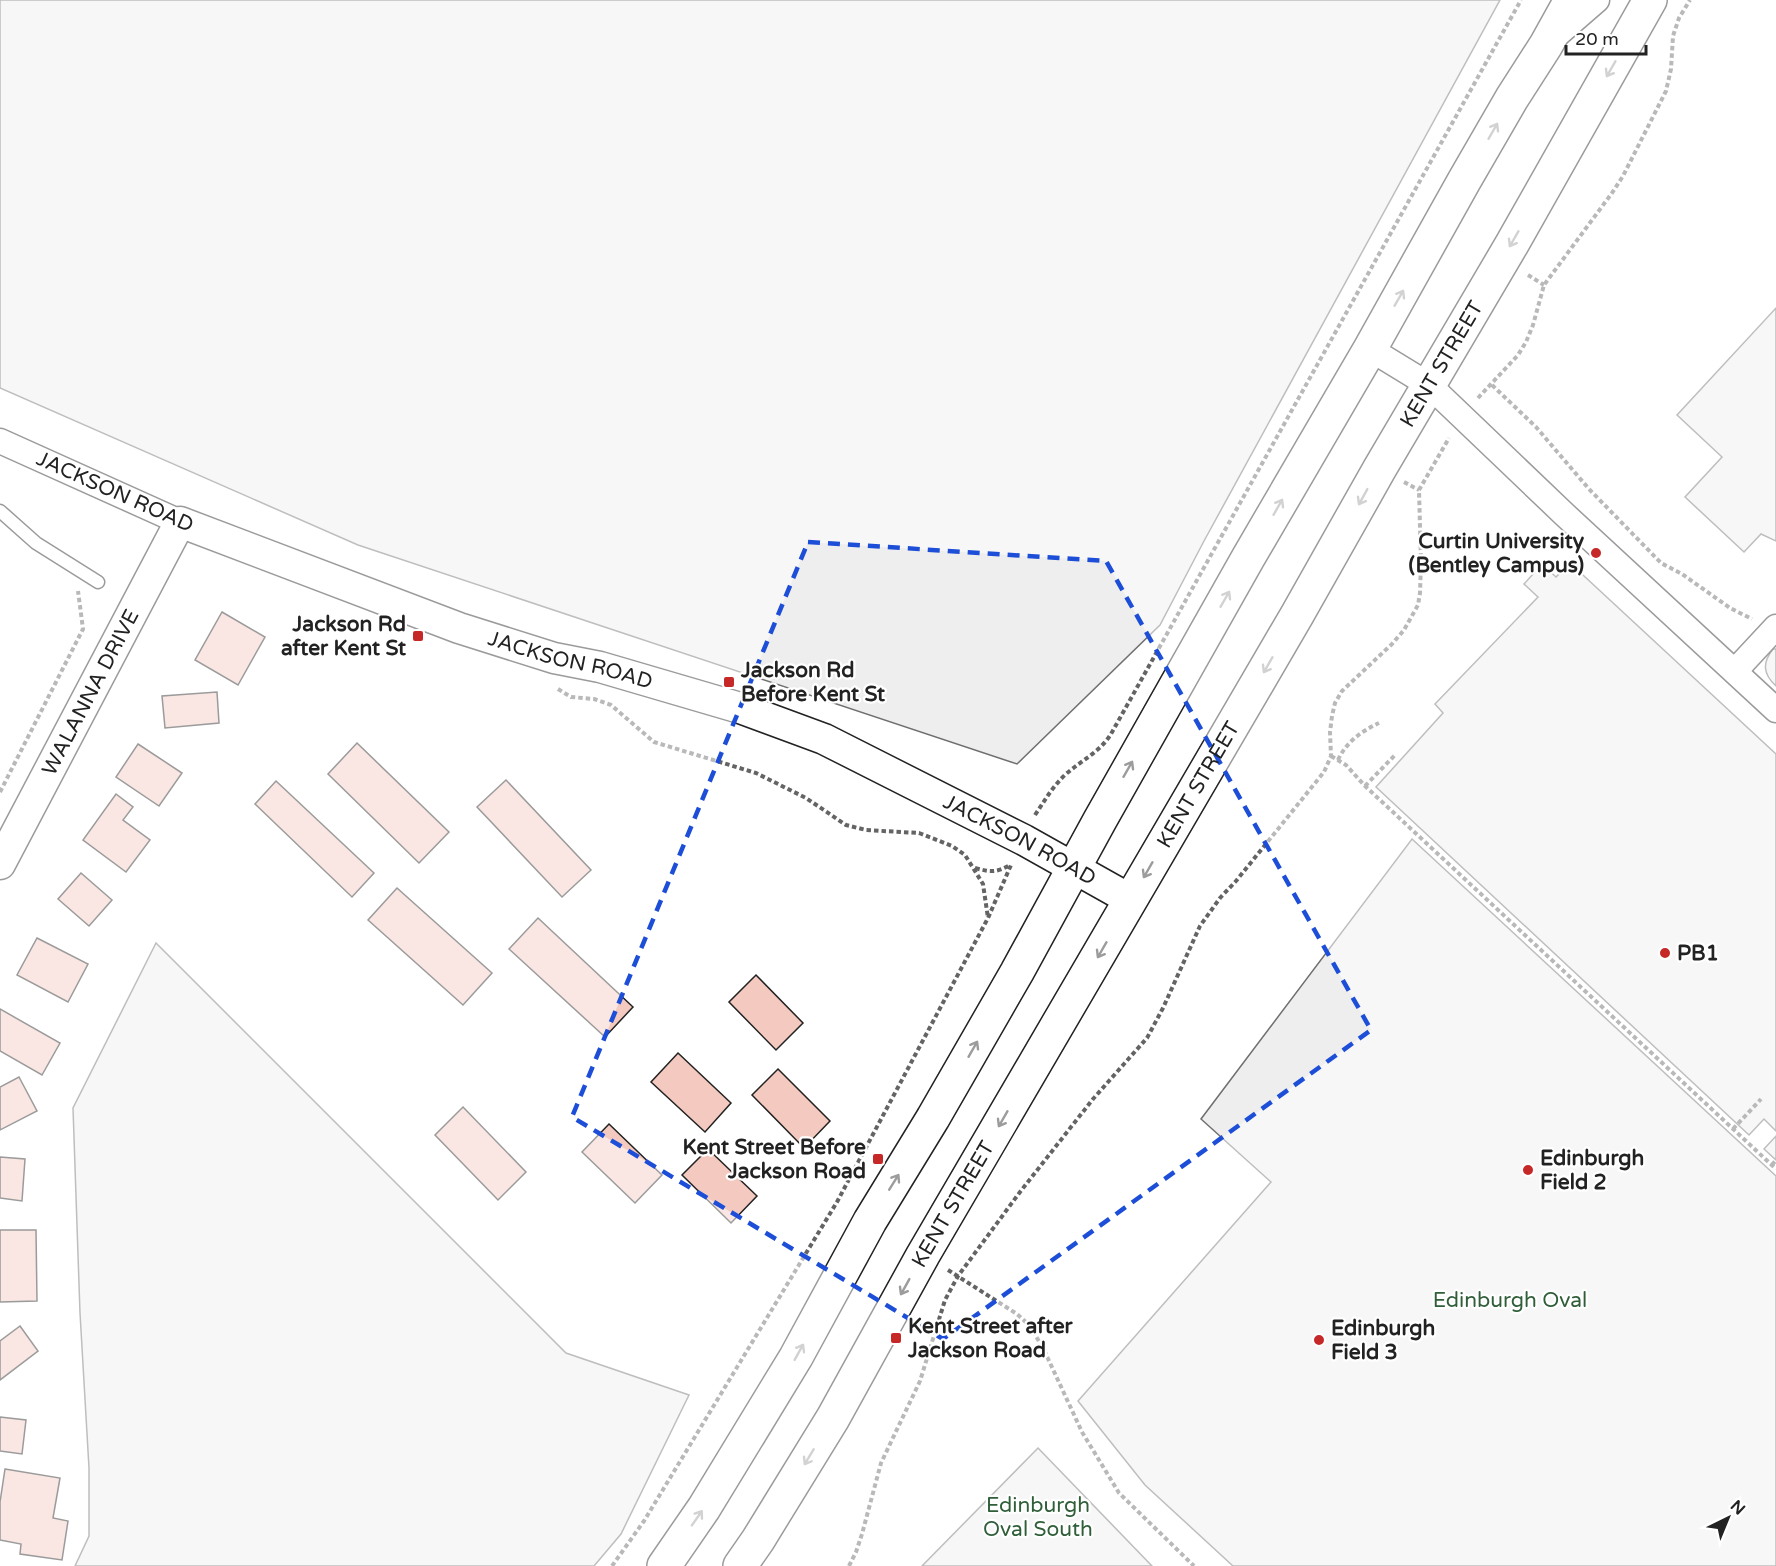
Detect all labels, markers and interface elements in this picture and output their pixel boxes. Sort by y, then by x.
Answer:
scale bar [1566,18,1646,56]
text: 20 m [1575,28,1619,50]
one-way arrow [1604,60,1616,77]
one-way arrow [1488,123,1500,140]
one-way arrow [1508,230,1520,247]
one-way arrow [1393,290,1405,307]
street label: KENT STREET [1395,296,1488,431]
street label: JACKSON ROAD [33,446,197,538]
one-way arrow [1357,488,1368,506]
one-way arrow [1272,499,1284,516]
place label: Curtin University (Bentley Campus) [1409,529,1585,578]
marker: Curtin University (Bentley Campus) [1589,546,1603,560]
one-way arrow [1219,591,1231,608]
street label: WALANNA DRIVE [36,605,144,780]
place label: Jackson Rd after Kent St [281,612,406,661]
street label: JACKSON ROAD [485,626,656,694]
marker: Jackson Rd after Kent St [411,629,425,643]
one-way arrow [1261,657,1273,674]
place label: Jackson Rd Before Kent St [740,658,885,707]
marker: Jackson Rd Before Kent St [722,675,736,689]
street label: KENT STREET [1151,717,1245,852]
one-way arrow [1123,761,1135,778]
street label: JACKSON ROAD [939,789,1101,890]
one-way arrow [1142,861,1154,878]
one-way arrow [1095,941,1107,958]
place label: PB1 [1677,941,1719,966]
marker: PB1 [1658,946,1672,960]
one-way arrow [967,1041,979,1058]
one-way arrow [997,1110,1009,1127]
place label: Kent Street Before Jackson Road [682,1135,866,1184]
street label: KENT STREET [906,1136,1000,1272]
place label: Edinburgh Field 2 [1540,1146,1644,1195]
marker: Kent Street Before Jackson Road [871,1152,885,1166]
marker: Edinburgh Field 2 [1521,1163,1535,1177]
one-way arrow [887,1173,900,1190]
one-way arrow [899,1278,911,1295]
park label: Edinburgh Oval [1433,1288,1587,1313]
place label: Kent Street after Jackson Road [907,1314,1074,1363]
place label: Edinburgh Field 3 [1331,1316,1435,1365]
marker: Kent Street after Jackson Road [889,1331,903,1345]
marker: Edinburgh Field 3 [1312,1333,1326,1347]
one-way arrow [793,1344,805,1361]
one-way arrow [803,1448,815,1465]
north arrow [1698,1488,1758,1548]
park label: Edinburgh Oval South [983,1493,1093,1542]
text: N [1726,1496,1749,1519]
one-way arrow [691,1510,703,1527]

